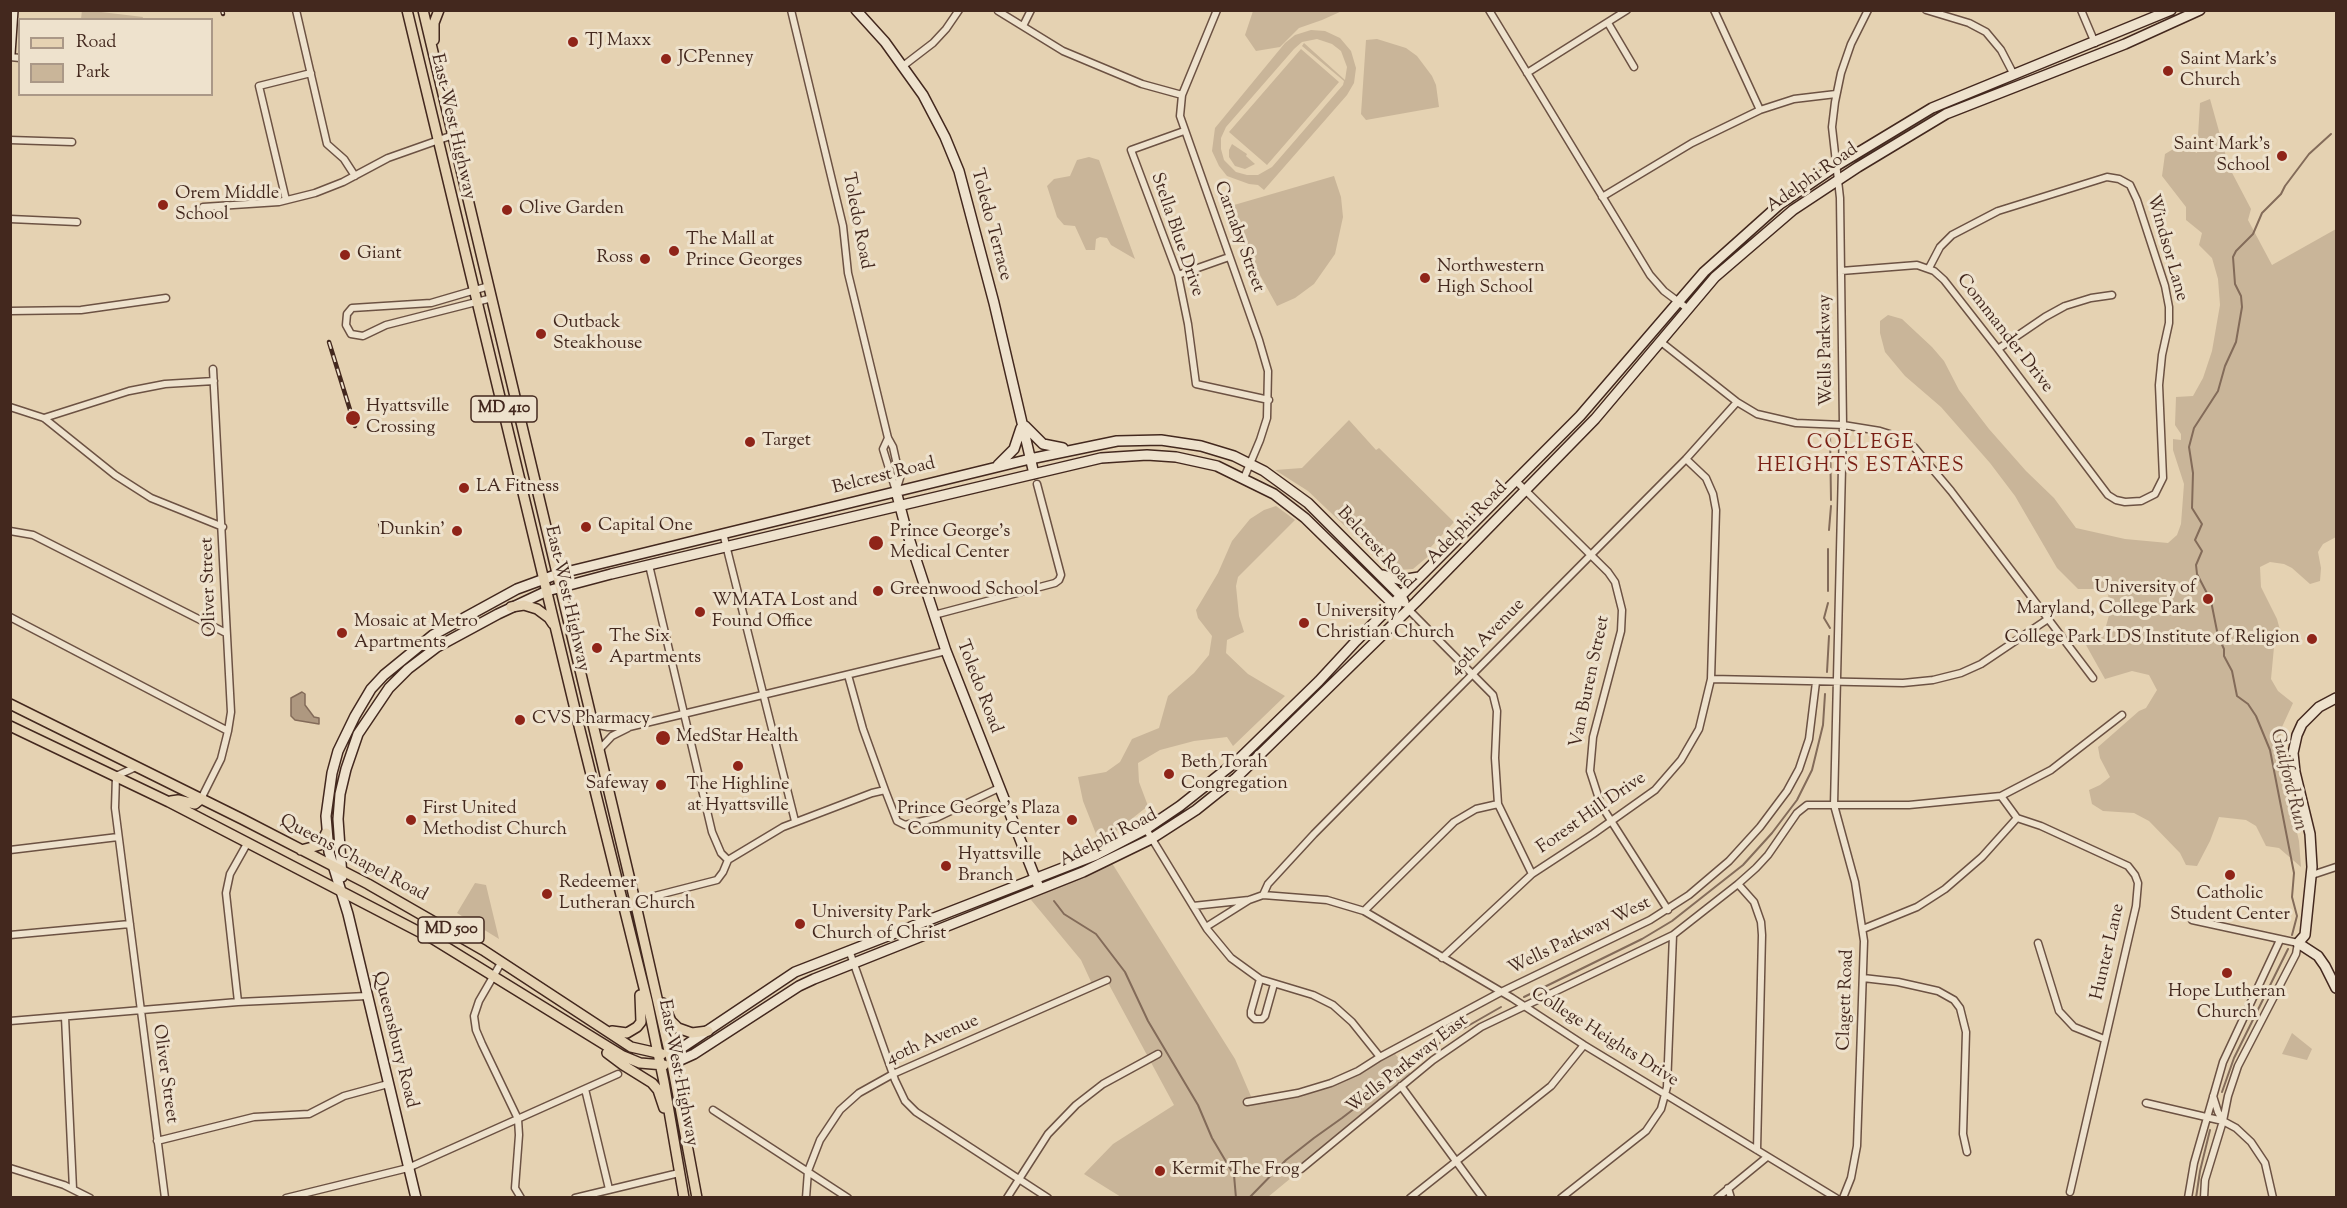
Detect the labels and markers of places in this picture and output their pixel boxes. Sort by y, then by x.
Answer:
place label: TJ Maxx [585,31,651,53]
marker: TJ Maxx [566,35,580,49]
place label: JCPenney [678,48,754,70]
place label: Saint Mark's Church [2180,50,2277,92]
marker: JCPenney [659,52,673,66]
marker: Saint Mark's Church [2161,64,2175,78]
place label: Saint Mark's School [2173,135,2270,178]
marker: Saint Mark's School [2275,149,2289,163]
place label: Orem Middle School [175,184,279,226]
marker: Orem Middle School [156,198,170,212]
place label: Olive Garden [519,199,624,221]
marker: Olive Garden [500,203,514,217]
place label: The Mall at Prince Georges [686,230,802,272]
place label: Giant [357,244,402,266]
marker: The Mall at Prince Georges [667,244,681,258]
marker: Giant [338,248,352,262]
place label: Ross [597,248,633,270]
marker: Ross [638,252,652,266]
place label: Northwestern High School [1437,257,1545,300]
marker: Northwestern High School [1418,271,1432,285]
place label: Outback Steakhouse [553,313,642,356]
marker: Outback Steakhouse [534,327,548,341]
place label: Hyattsville Crossing [366,397,449,440]
marker: Hyattsville Crossing [344,409,362,427]
place label: Target [762,431,811,453]
marker: Target [743,435,757,449]
place label: LA Fitness [476,477,559,499]
marker: LA Fitness [457,481,471,495]
place label: Capital One [598,516,693,538]
place label: Dunkin' [380,520,445,542]
marker: Capital One [579,520,593,534]
place label: Prince George's Medical Center [890,522,1010,564]
marker: Dunkin' [450,524,464,538]
marker: Prince George's Medical Center [867,534,885,552]
place label: University of Maryland, College Park [2016,578,2196,620]
place label: Greenwood School [890,580,1039,602]
marker: Greenwood School [871,584,885,598]
place label: WMATA Lost and Found Office [712,591,858,634]
marker: University of Maryland, College Park [2201,592,2215,606]
place label: University Christian Church [1316,602,1455,644]
marker: WMATA Lost and Found Office [693,605,707,619]
place label: Mosaic at Metro Apartments [354,612,478,654]
marker: University Christian Church [1297,616,1311,630]
marker: Mosaic at Metro Apartments [335,626,349,640]
place label: The Six Apartments [609,627,701,670]
place label: College Park LDS Institute of Religion [2005,628,2300,650]
marker: College Park LDS Institute of Religion [2305,632,2319,646]
marker: The Six Apartments [590,641,604,655]
place label: CVS Pharmacy [532,709,650,731]
marker: CVS Pharmacy [513,713,527,727]
place label: MedStar Health [676,727,799,749]
marker: MedStar Health [654,729,672,747]
place label: Beth Torah Congregation [1181,753,1288,795]
marker: The Highline at Hyattsville [731,759,745,773]
marker: Beth Torah Congregation [1162,767,1176,781]
place label: Safeway [586,774,649,796]
place label: The Highline at Hyattsville [687,775,789,818]
marker: Safeway [654,778,668,792]
place label: First United Methodist Church [423,799,567,842]
place label: Prince George's Plaza Community Center [897,799,1060,842]
marker: First United Methodist Church [404,813,418,827]
marker: Prince George's Plaza Community Center [1065,813,1079,827]
place label: Hyattsville Branch [958,845,1041,888]
marker: Hyattsville Branch [939,859,953,873]
marker: Catholic Student Center [2223,868,2237,882]
place label: Redeemer Lutheran Church [559,873,695,916]
place label: Catholic Student Center [2170,884,2290,926]
marker: Redeemer Lutheran Church [540,887,554,901]
place label: University Park Church of Christ [812,903,946,946]
marker: University Park Church of Christ [793,917,807,931]
marker: Hope Lutheran Church [2220,966,2234,980]
place label: Hope Lutheran Church [2168,982,2286,1024]
place label: Kermit The Frog [1172,1160,1300,1182]
marker: Kermit The Frog [1153,1164,1167,1178]

